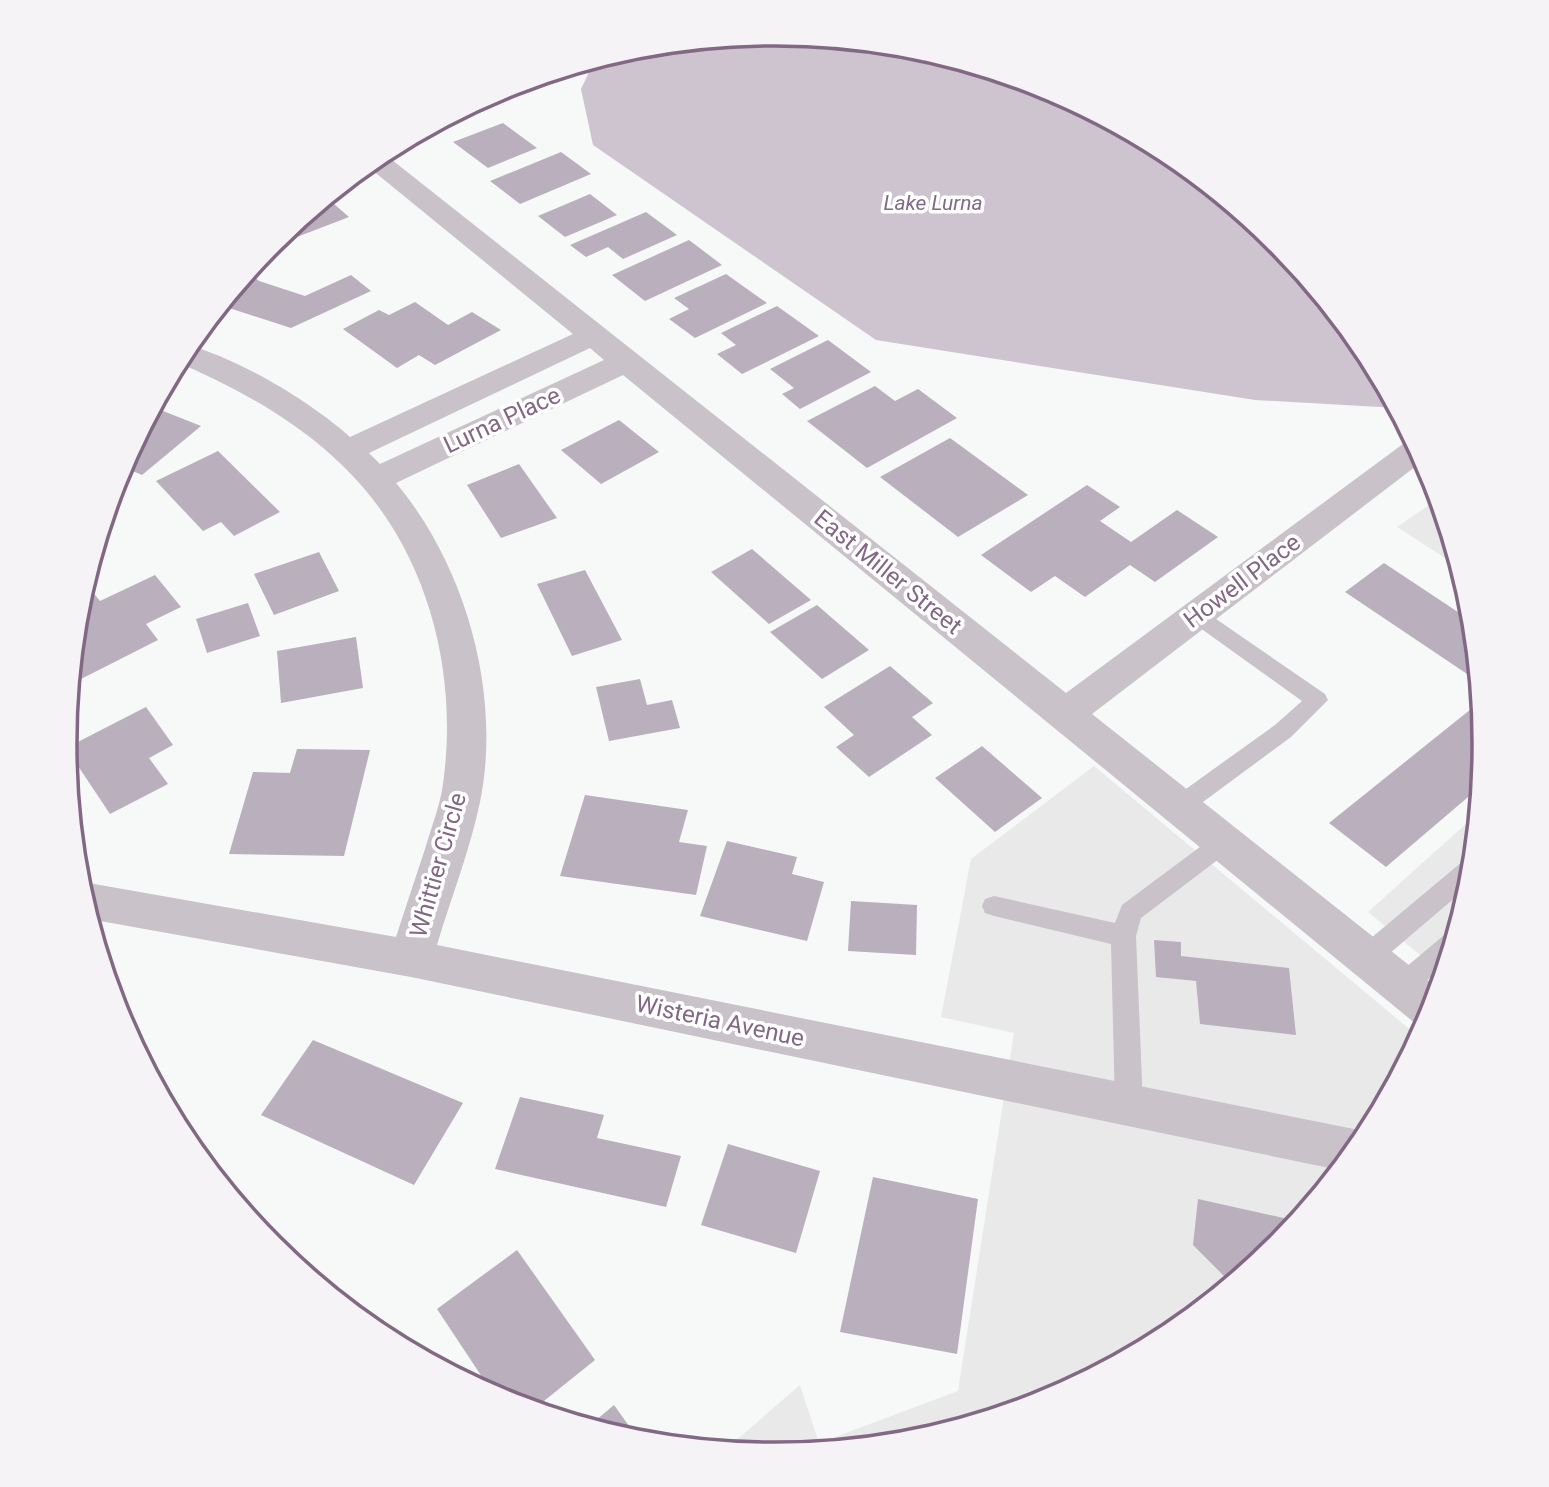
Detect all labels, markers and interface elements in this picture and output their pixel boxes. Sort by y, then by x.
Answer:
water label: Lake Lurna [883,191,983,215]
street label: Lurna Place [439,381,565,459]
street label: East Miller Street [809,504,967,640]
street label: Howell Place [1178,528,1306,634]
street label: Whittier Circle [404,789,472,941]
street label: Wisteria Avenue [633,989,807,1053]

